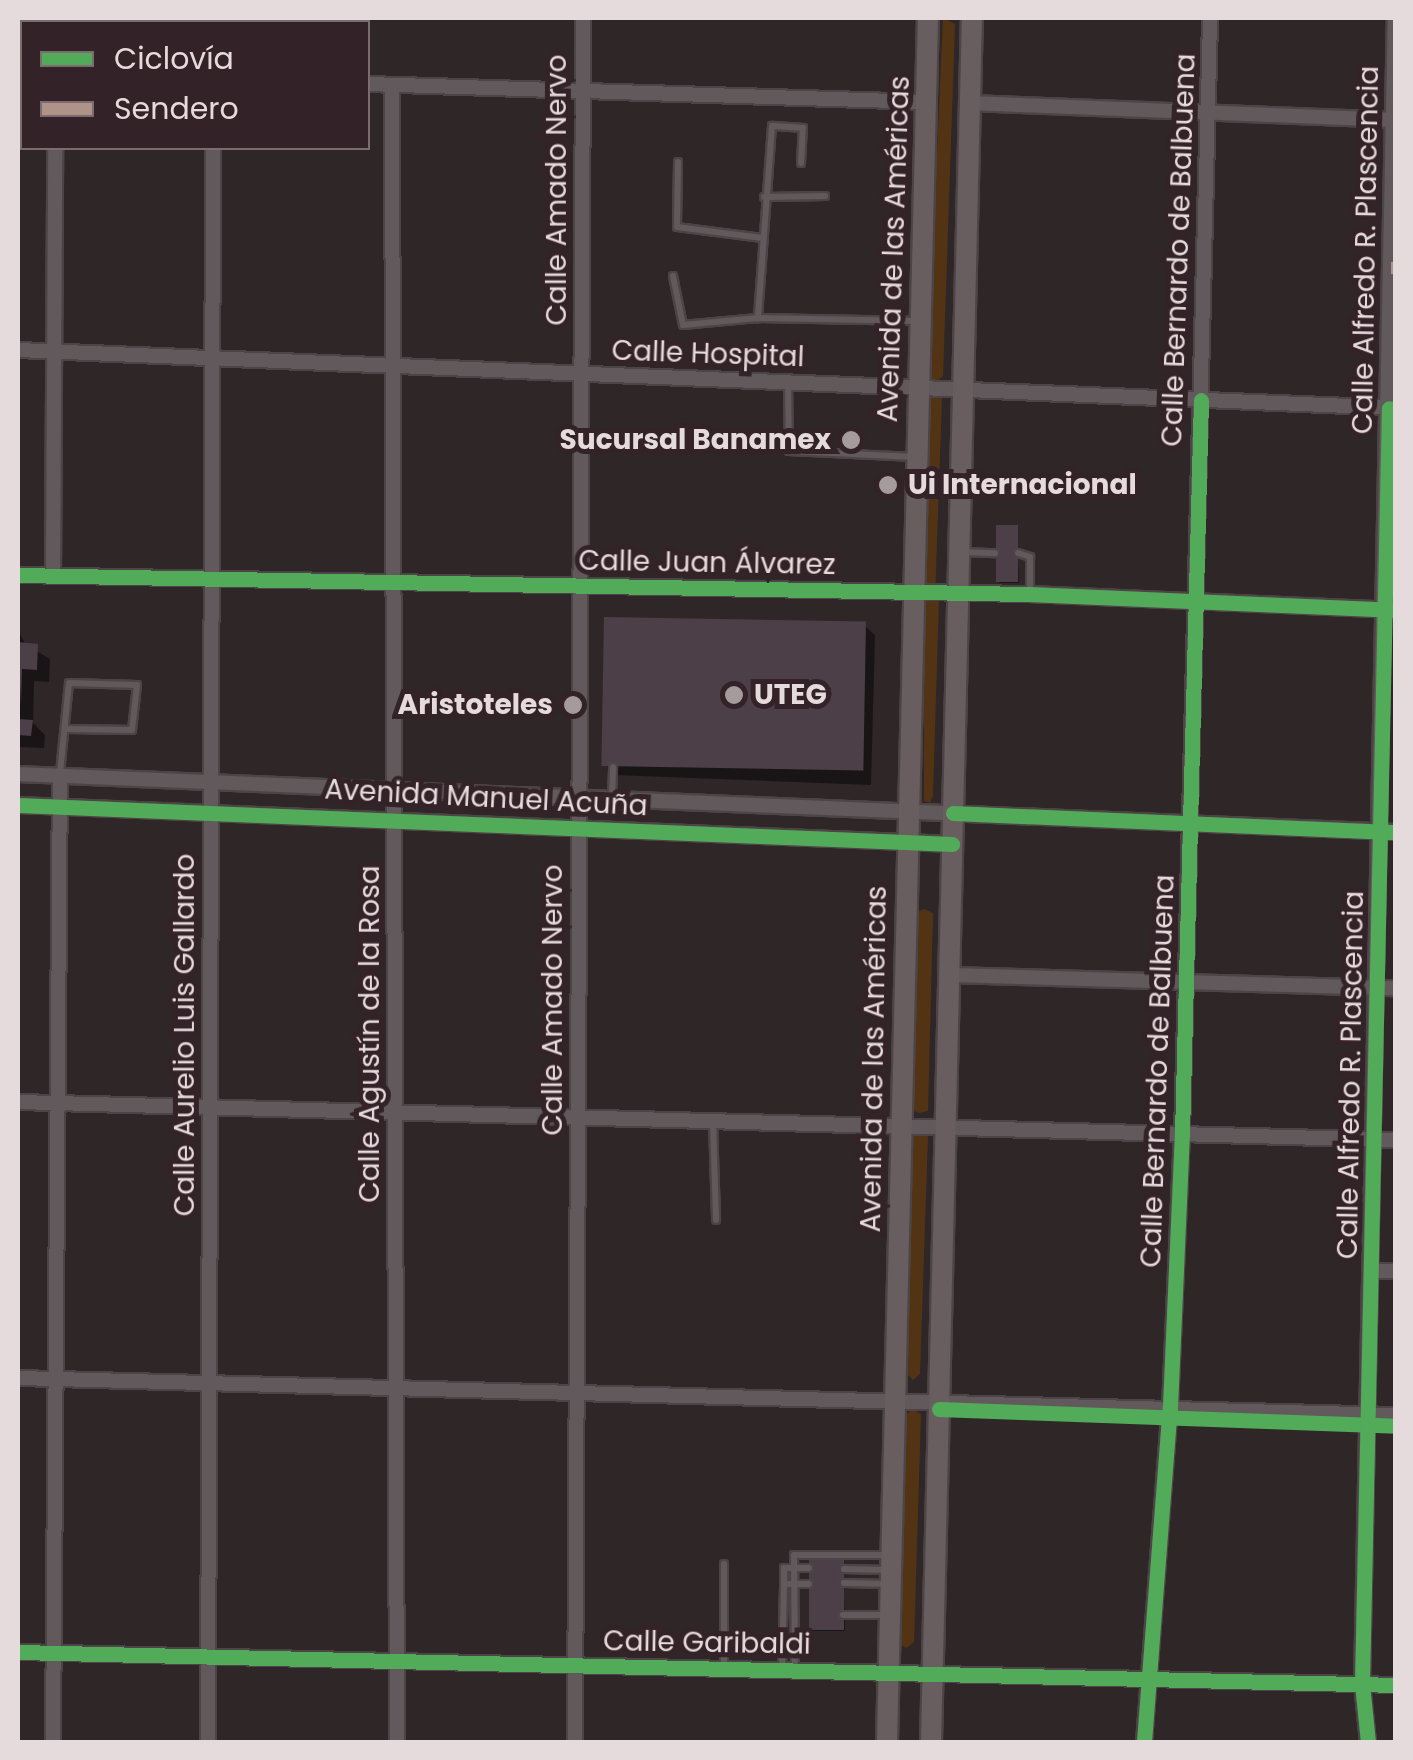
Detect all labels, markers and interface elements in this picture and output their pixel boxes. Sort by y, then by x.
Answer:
legend [20,20,370,150]
text: Ciclovía [114,37,234,80]
street label: Calle Bernardo de Balbuena [1155,53,1203,447]
street label: Calle Amado Nervo [540,54,574,326]
street label: Calle Alfredo R. Plascencia [1346,66,1386,434]
street label: Avenida de las Américas [871,75,917,423]
text: Sendero [114,87,239,130]
street label: Calle Hospital [611,334,805,374]
place label: Sucursal Banamex [560,423,831,457]
marker: Sucursal Banamex [840,429,862,451]
place label: Ui Internacional [908,468,1137,502]
marker: Ui Internacional [877,474,899,496]
street label: Calle Juan Álvarez [578,544,836,582]
place label: UTEG [754,678,827,712]
marker: UTEG [723,684,745,706]
place label: Aristoteles [398,688,553,722]
marker: Aristoteles [562,694,584,716]
street label: Avenida Manuel Acuña [324,773,648,823]
street label: Calle Aurelio Luis Gallardo [168,854,202,1216]
street label: Calle Amado Nervo [536,864,570,1136]
street label: Calle Agustín de la Rosa [353,865,387,1203]
street label: Calle Bernardo de Balbuena [1134,874,1182,1268]
street label: Avenida de las Américas [854,885,894,1233]
street label: Calle Alfredo R. Plascencia [1331,891,1371,1259]
street label: Calle Garibaldi [603,1624,811,1662]

